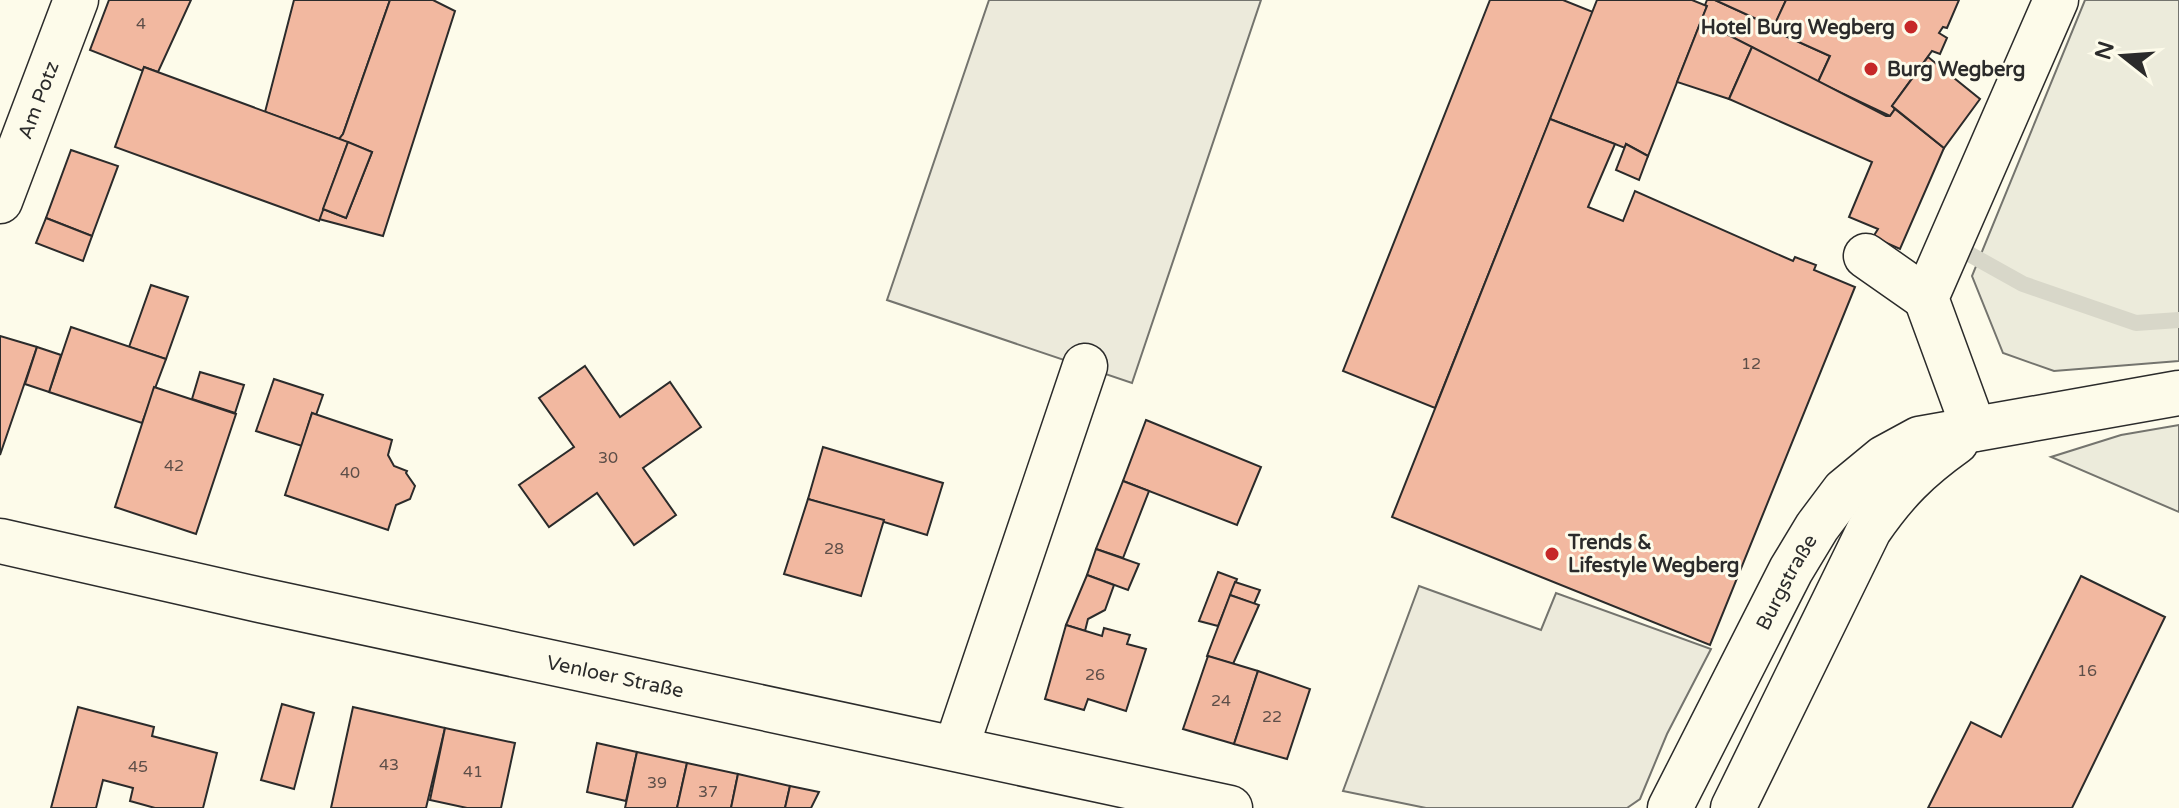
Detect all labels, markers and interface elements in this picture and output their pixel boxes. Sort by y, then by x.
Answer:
house number: 4 [136,14,146,34]
place label: Hotel Burg Wegberg [1701,16,1895,40]
north arrow [2083,16,2163,96]
marker: Hotel Burg Wegberg [1902,18,1920,36]
text: N [2090,38,2120,63]
street label: Am Potz [14,58,65,143]
place label: Burg Wegberg [1887,58,2025,82]
marker: Burg Wegberg [1862,60,1880,78]
house number: 12 [1741,354,1761,374]
house number: 30 [598,448,618,468]
house number: 42 [164,456,184,476]
house number: 40 [340,463,360,483]
street label: Burgstraße [1751,530,1823,635]
place label: Trends & Lifestyle Wegberg [1567,531,1739,578]
house number: 28 [824,539,844,559]
marker: Trends & Lifestyle Wegberg [1543,545,1561,563]
street label: Venloer Straße [544,651,686,704]
house number: 16 [2077,661,2097,681]
house number: 26 [1085,665,1105,685]
house number: 24 [1211,691,1231,711]
house number: 22 [1262,707,1282,727]
house number: 43 [379,755,399,775]
house number: 45 [128,757,148,777]
house number: 41 [463,762,483,782]
house number: 39 [647,773,667,793]
house number: 37 [698,782,718,802]

